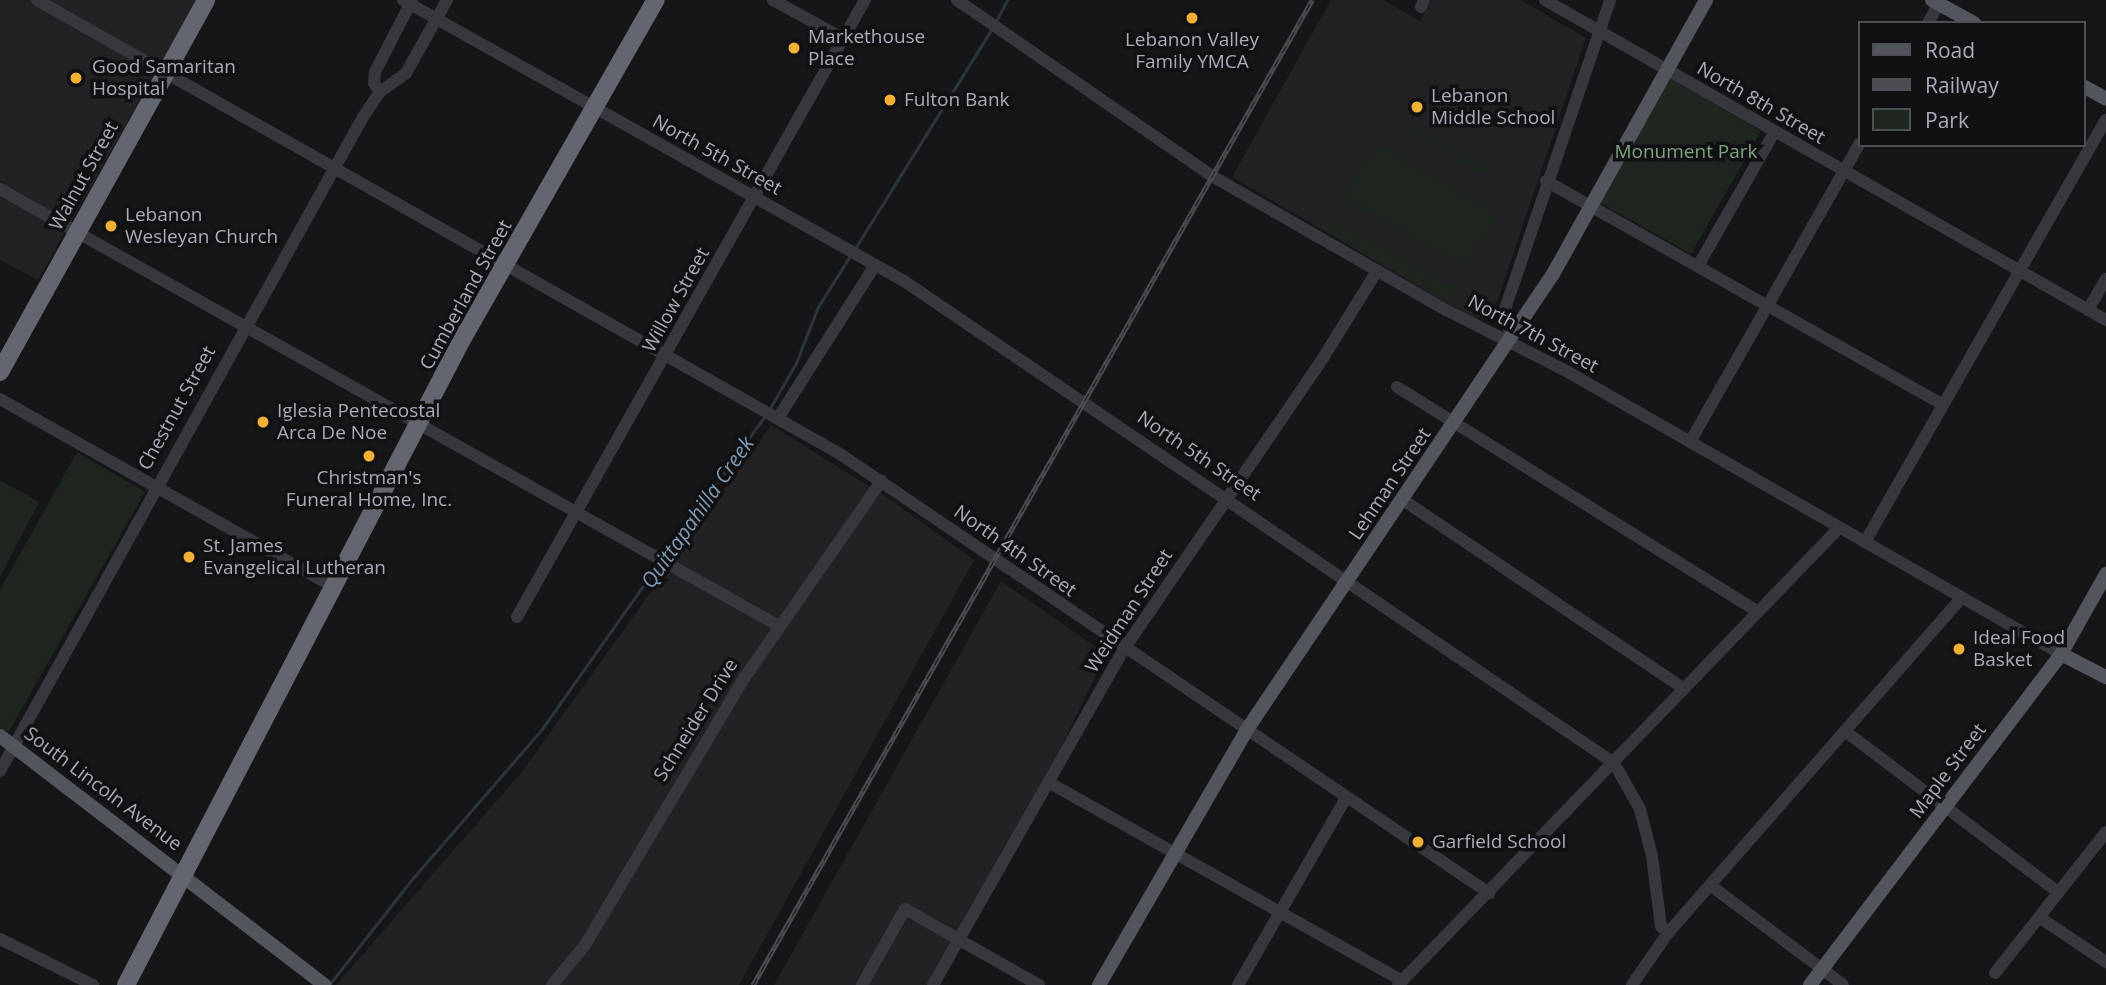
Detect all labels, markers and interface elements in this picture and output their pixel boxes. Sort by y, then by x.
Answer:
marker: Lebanon Valley Family YMCA [1184,10,1200,26]
legend [1857,21,2085,147]
place label: Markethouse Place [808,26,925,70]
place label: Lebanon Valley Family YMCA [1125,29,1259,73]
text: Road [1925,36,1975,64]
marker: Markethouse Place [786,40,802,56]
place label: Good Samaritan Hospital [92,56,236,100]
street label: North 8th Street [1693,57,1829,149]
marker: Good Samaritan Hospital [66,68,86,88]
text: Railway [1925,71,1999,99]
place label: Lebanon Middle School [1431,85,1555,129]
place label: Fulton Bank [904,89,1010,111]
marker: Fulton Bank [882,92,898,108]
marker: Lebanon Middle School [1409,99,1425,115]
text: Park [1925,106,1969,134]
street label: North 5th Street [648,110,786,200]
street label: Walnut Street [45,118,123,234]
park label: Monument Park [1614,141,1758,163]
place label: Lebanon Wesleyan Church [125,204,278,248]
street label: Cumberland Street [415,216,517,374]
marker: Lebanon Wesleyan Church [103,218,119,234]
street label: Willow Street [638,244,714,356]
street label: North 7th Street [1464,290,1602,378]
street label: Chestnut Street [134,342,220,474]
place label: Iglesia Pentecostal Arca De Noe [277,400,440,444]
street label: North 5th Street [1133,406,1265,506]
marker: Iglesia Pentecostal Arca De Noe [255,414,271,430]
street label: Lehman Street [1344,424,1436,544]
water label: Quittapahilla Creek [635,431,759,593]
marker: Christman's Funeral Home, Inc. [361,448,377,464]
place label: Christman's Funeral Home, Inc. [286,467,452,511]
street label: North 4th Street [949,500,1081,602]
place label: St. James Evangelical Lutheran [203,535,386,579]
street label: Weidman Street [1081,545,1177,677]
marker: St. James Evangelical Lutheran [181,549,197,565]
place label: Ideal Food Basket [1973,627,2065,671]
marker: Ideal Food Basket [1951,641,1967,657]
street label: Schneider Drive [649,655,743,785]
street label: Maple Street [1905,719,1991,823]
street label: South Lincoln Avenue [20,722,186,856]
place label: Garfield School [1432,831,1566,853]
marker: Garfield School [1410,834,1426,850]

